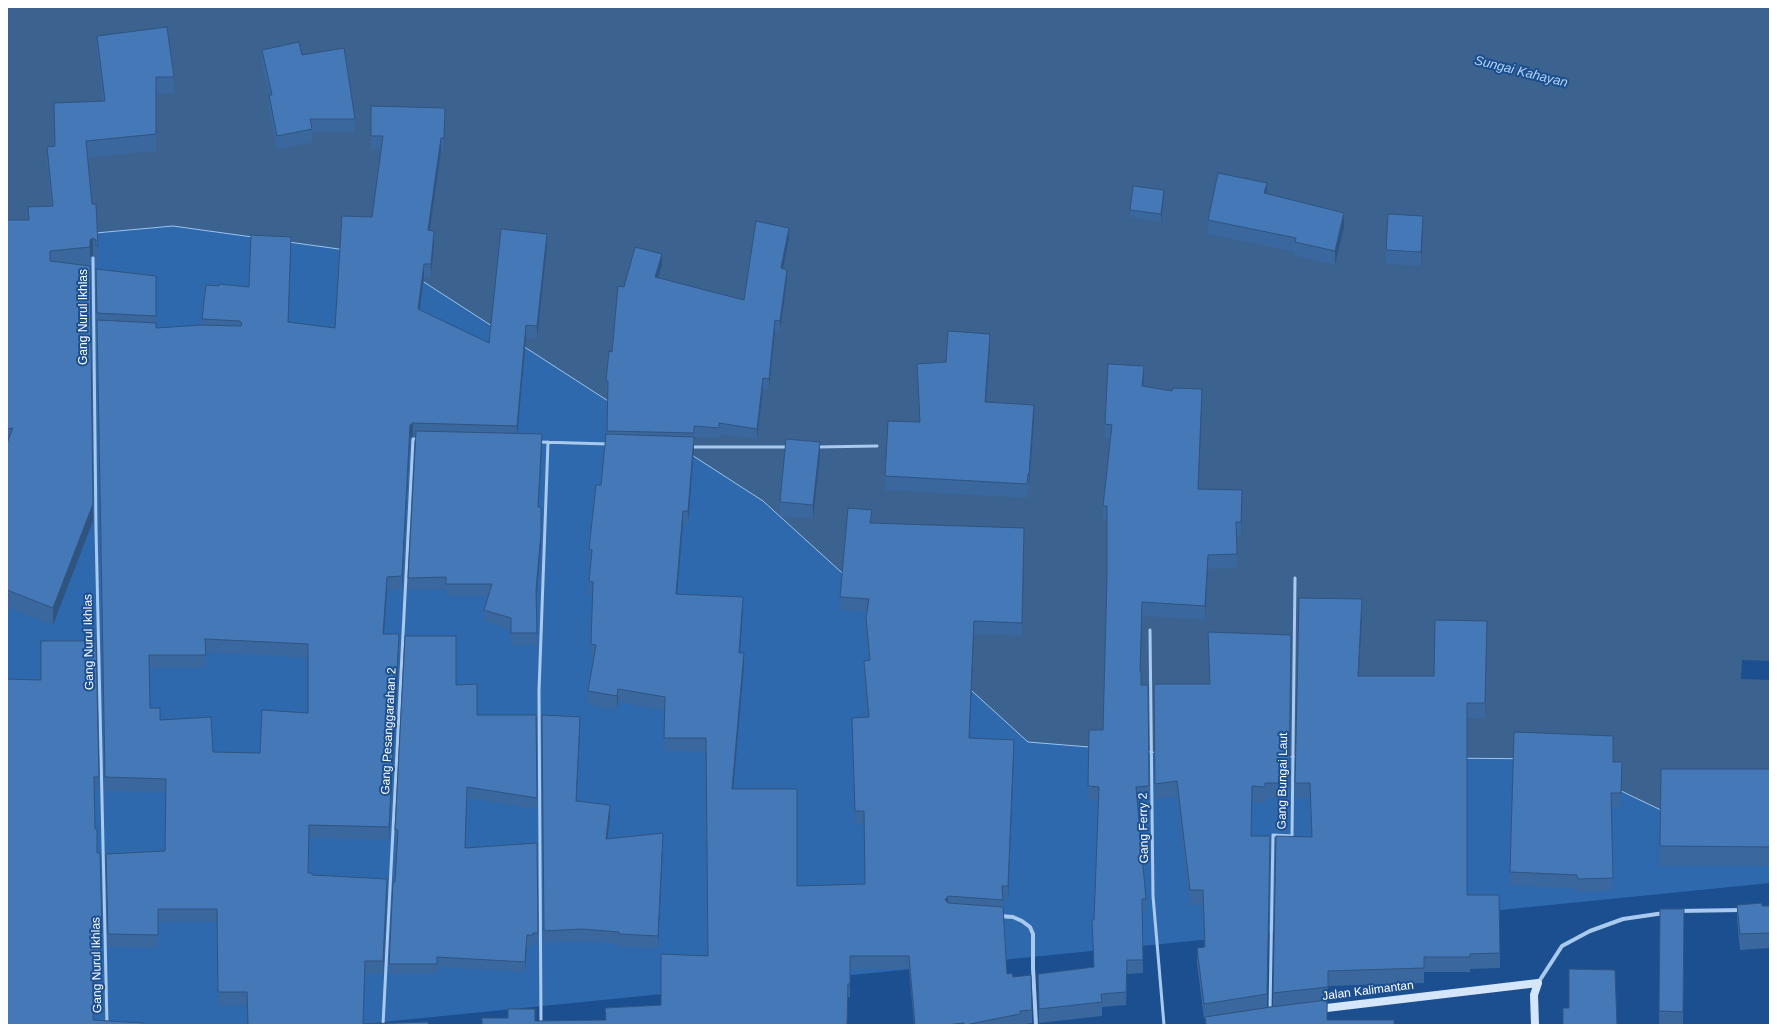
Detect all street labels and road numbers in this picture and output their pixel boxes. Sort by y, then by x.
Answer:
street label: Gang Nurul Ikhlas [77,269,91,365]
street label: Gang Nurul Ikhlas [81,594,97,690]
street label: Gang Pesanggarahan 2 [378,667,400,795]
street label: Gang Bungai Laut [1275,733,1291,829]
street label: Gang Ferry 2 [1136,793,1152,863]
street label: Gang Nurul Ikhlas [89,917,105,1013]
street label: Jalan Kalimantan [1321,978,1415,1004]

